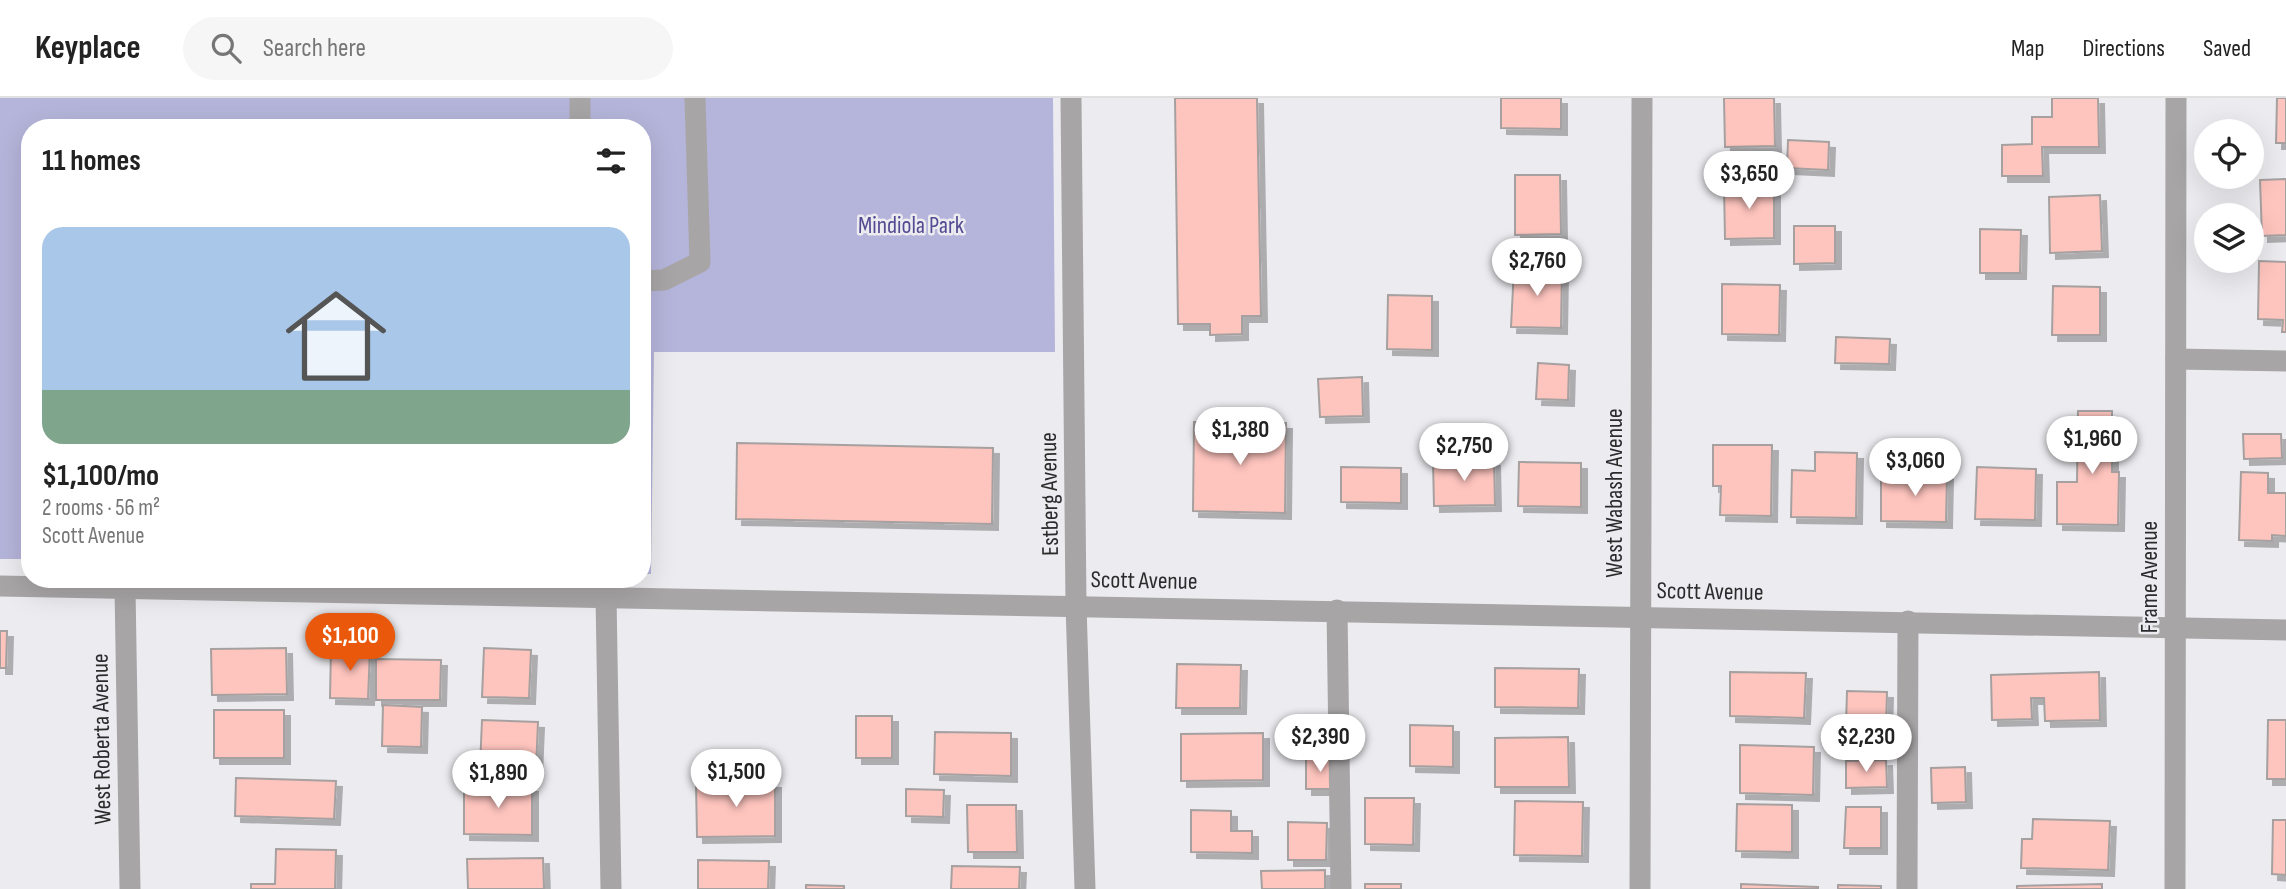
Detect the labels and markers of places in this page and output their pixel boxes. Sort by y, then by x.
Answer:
pin: $3,650 [1692,152,1806,211]
pin: $2,760 [1480,238,1594,298]
pin: $1,380 [1183,408,1297,467]
pin: $1,960 [2035,416,2149,476]
pin: $2,750 [1407,424,1521,483]
pin: $3,060 [1858,438,1972,498]
pin: $1,100 [293,614,407,673]
pin: $2,390 [1263,714,1377,774]
pin: $2,230 [1809,714,1923,774]
pin: $1,890 [441,750,555,810]
pin: $1,500 [679,750,793,809]

